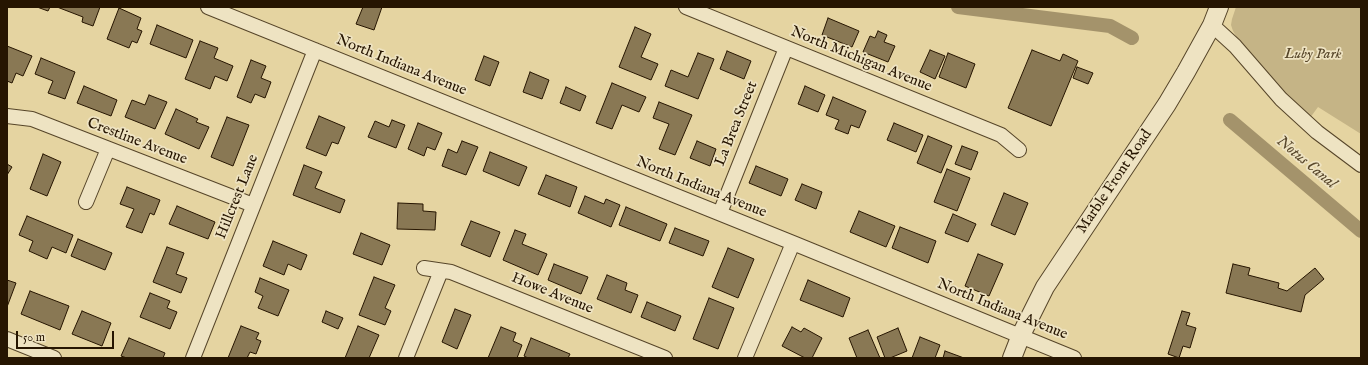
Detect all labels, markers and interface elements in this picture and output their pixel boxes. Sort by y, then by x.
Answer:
street label: North Michigan Avenue [788,23,934,97]
street label: North Indiana Avenue [333,32,469,100]
park label: Luby Park [1284,46,1342,64]
street label: La Brea Street [712,79,762,169]
street label: Crestline Avenue [84,115,190,169]
street label: Marble Front Road [1074,127,1156,237]
water label: Notus Canal [1272,132,1340,194]
street label: Hillcrest Lane [213,152,263,242]
street label: North Indiana Avenue [633,154,769,222]
street label: Howe Avenue [509,269,595,319]
street label: North Indiana Avenue [934,276,1070,344]
scale bar [18,323,116,349]
text: 50 m [23,330,45,345]

